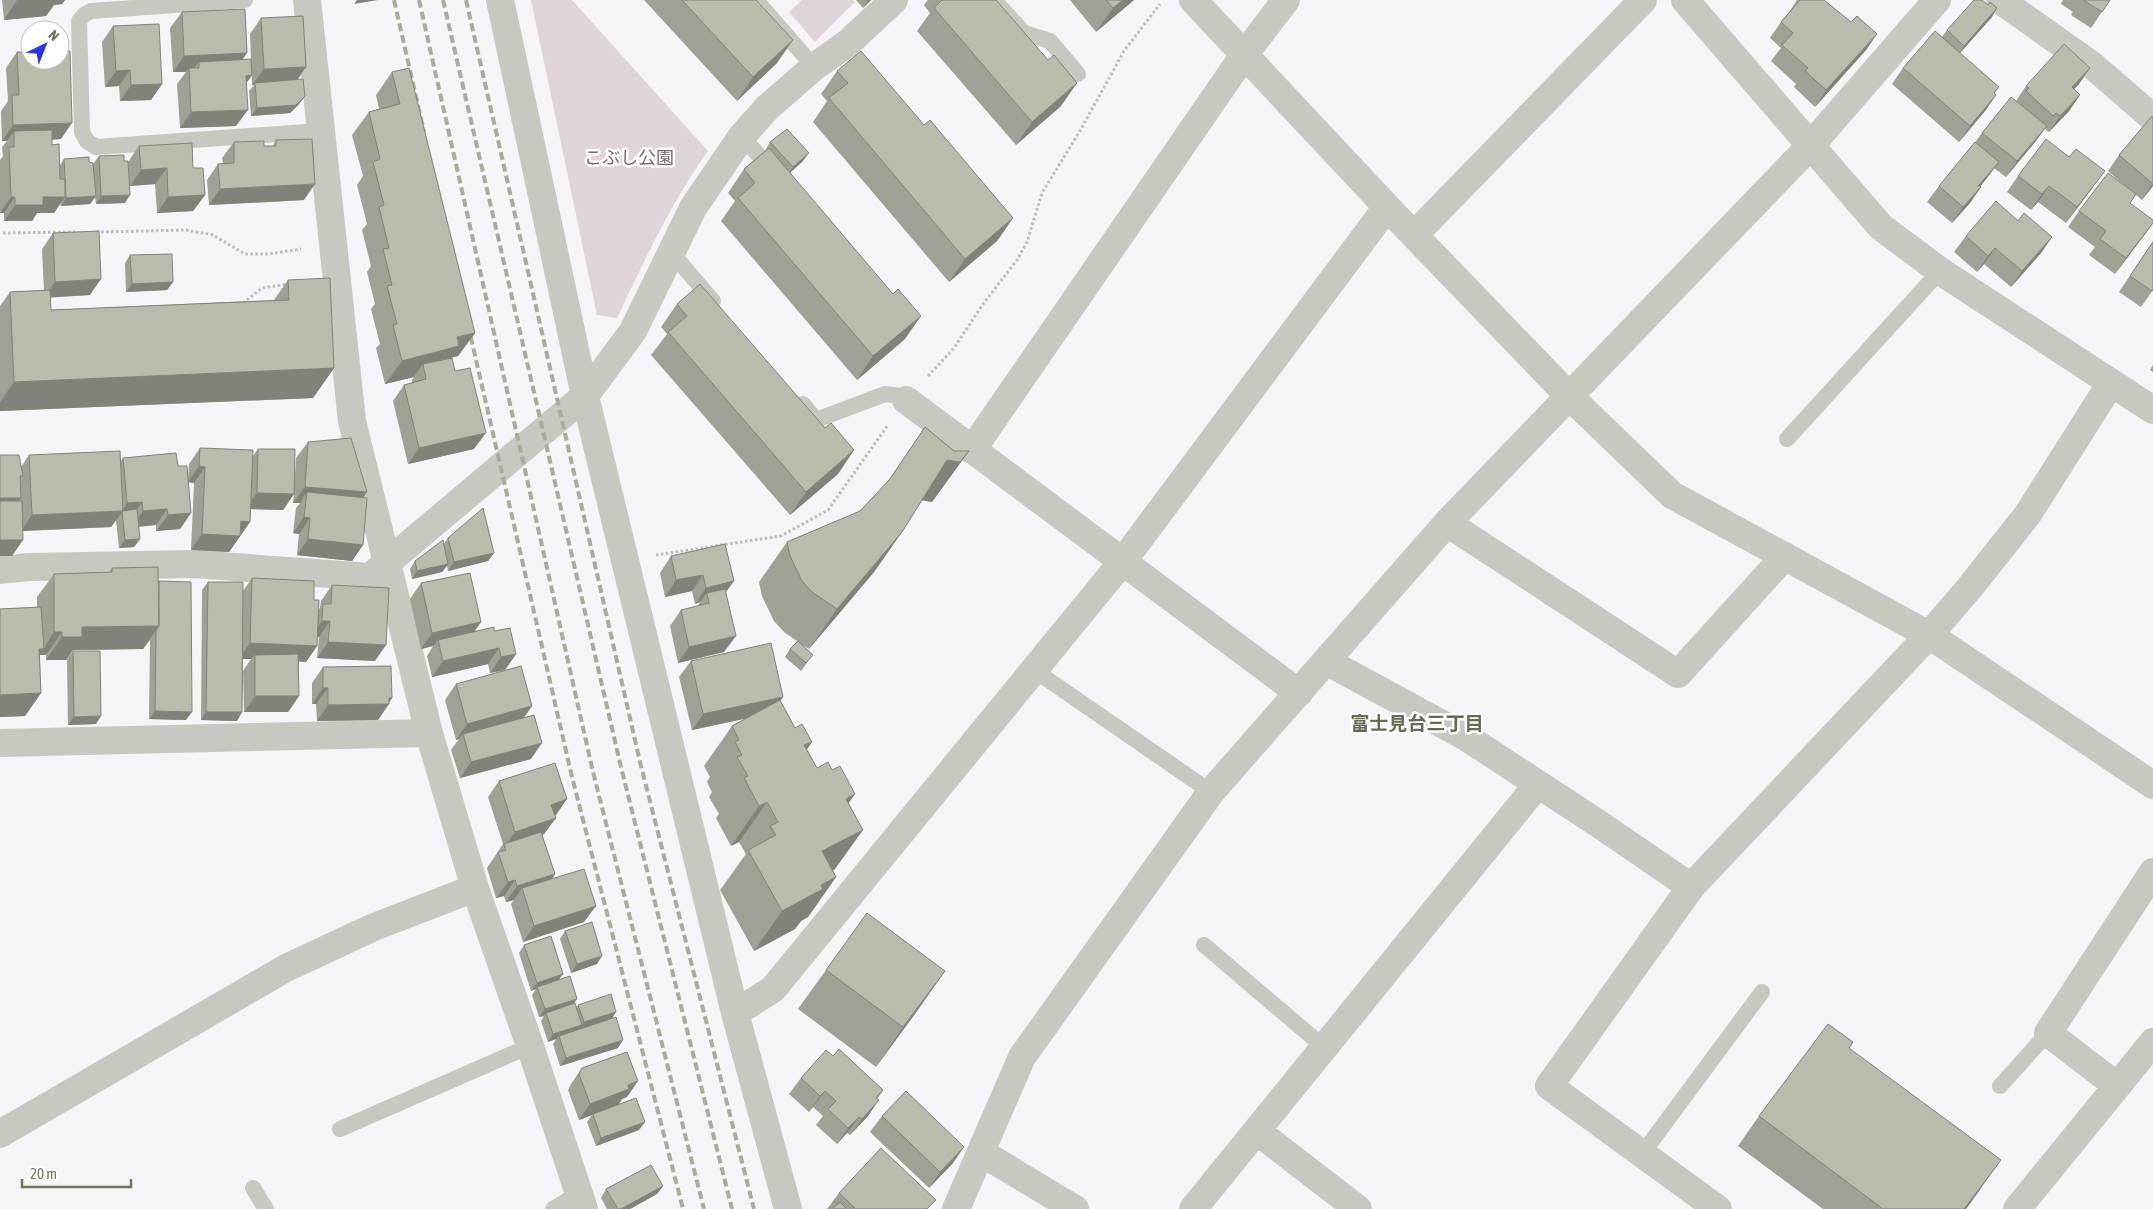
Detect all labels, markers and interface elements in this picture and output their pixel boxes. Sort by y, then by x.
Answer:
north arrow [20,20,70,70]
text: N [45,27,62,44]
park label: こぶし公園 [584,147,674,168]
district label: 富士見台三丁目 [1350,712,1484,734]
scale bar [22,1156,131,1188]
text: 20 m [30,1165,57,1182]

